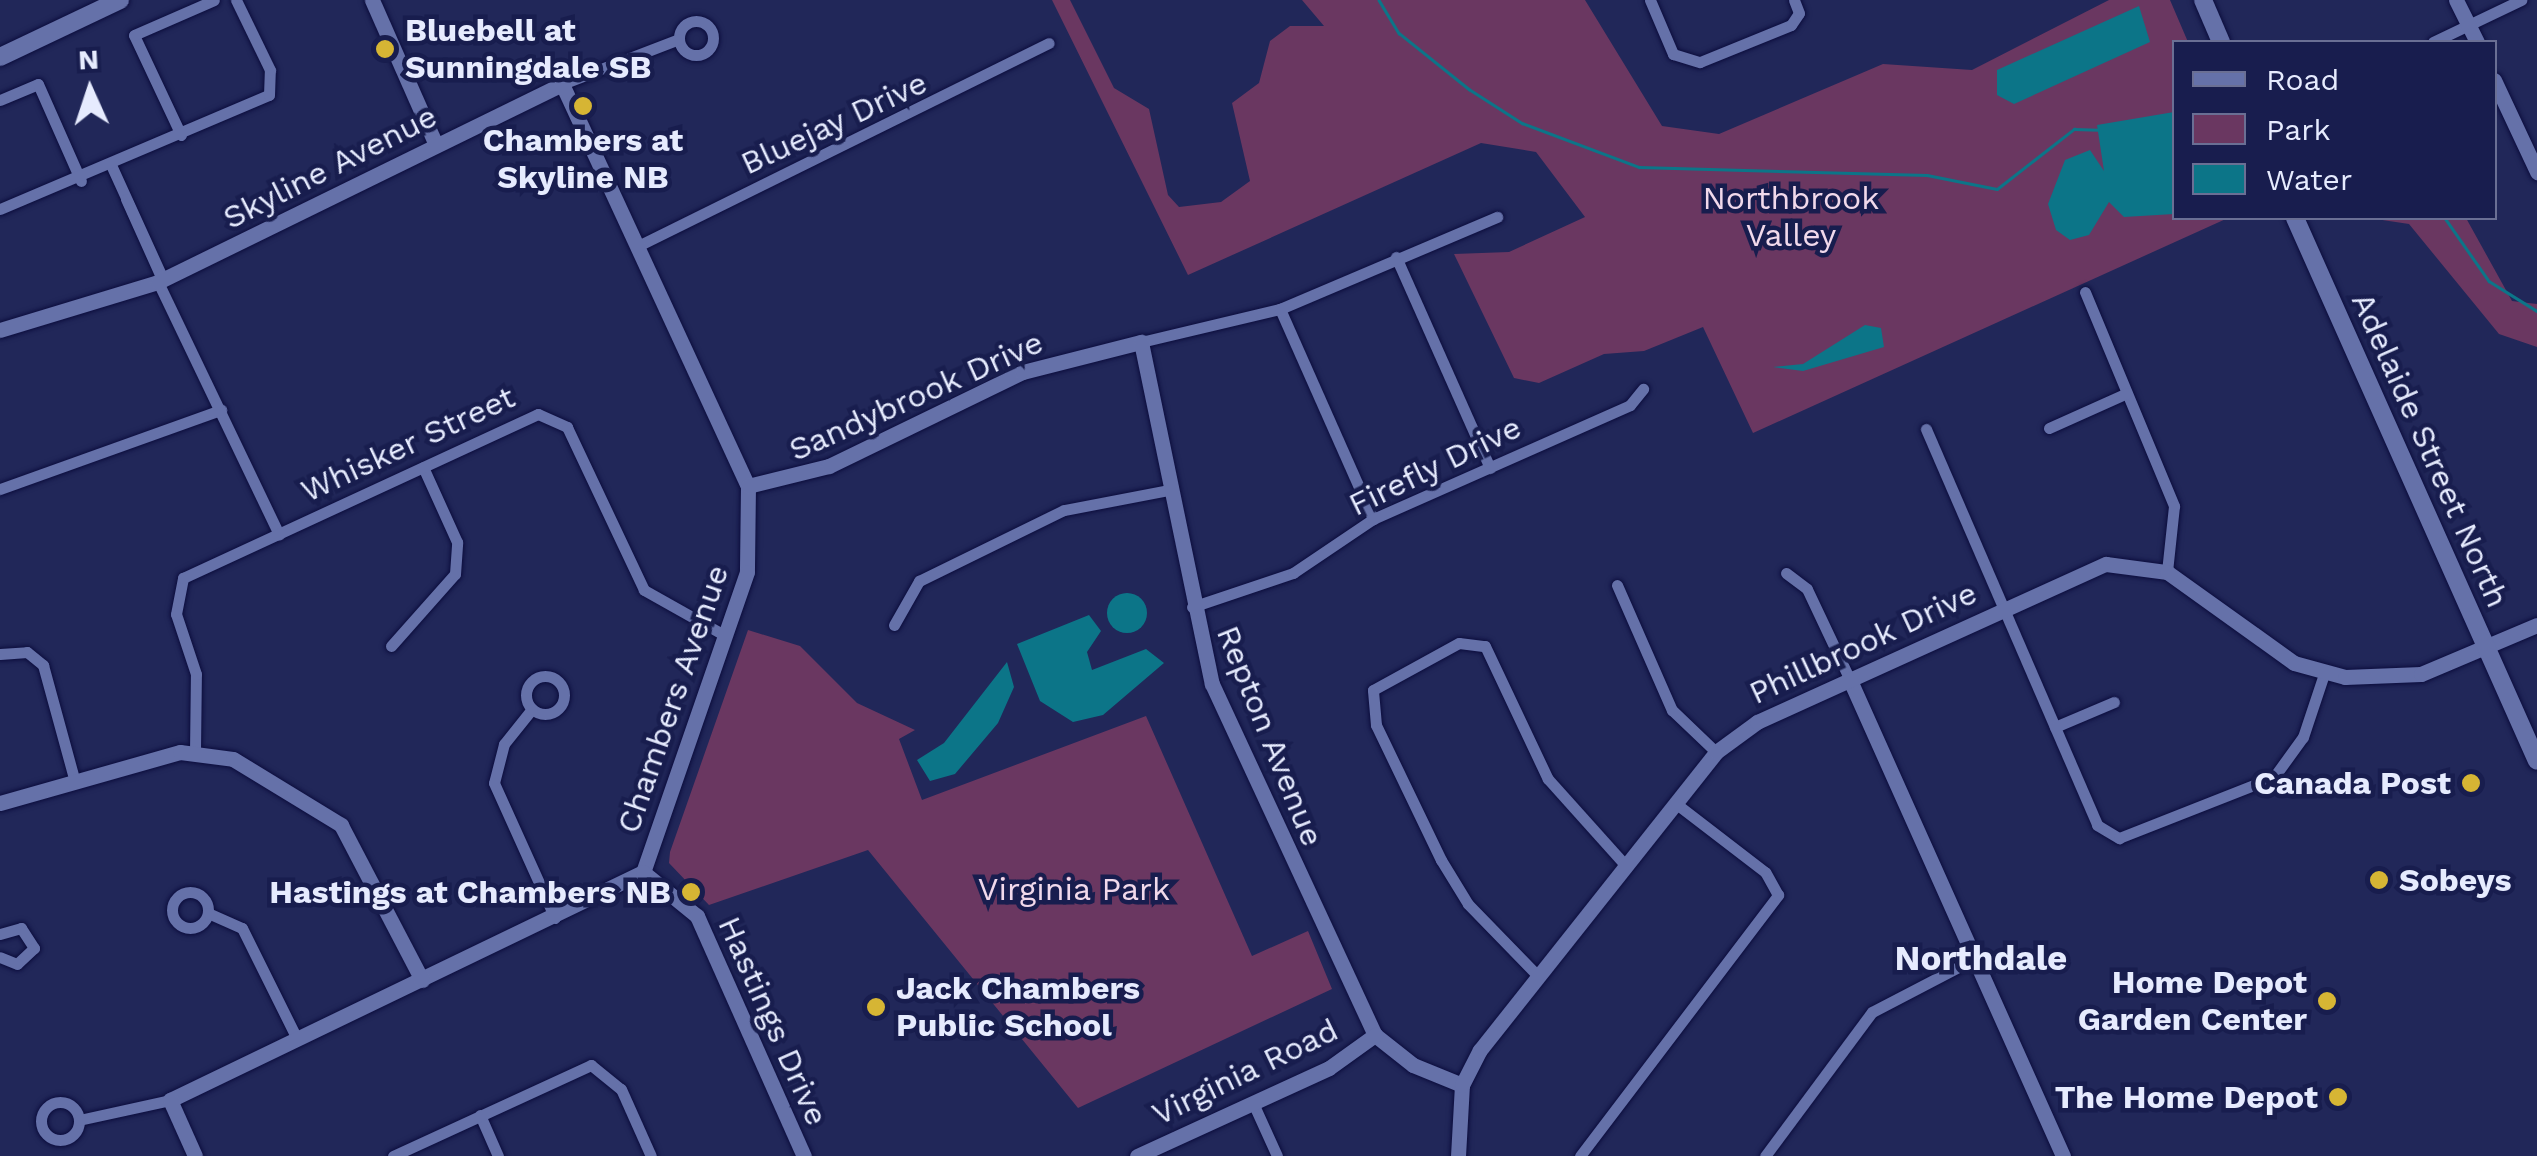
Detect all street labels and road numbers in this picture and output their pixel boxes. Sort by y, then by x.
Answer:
street label: Bluejay Drive [735,63,933,183]
street label: Skyline Avenue [216,96,444,238]
street label: Adelaide Street North [2343,287,2517,613]
street label: Sandybrook Drive [783,323,1049,469]
street label: Whisker Street [295,378,521,510]
street label: Firefly Drive [1342,408,1528,524]
street label: Chambers Avenue [609,559,737,839]
street label: Phillbrook Drive [1743,573,1983,713]
street label: Repton Avenue [1208,620,1332,852]
street label: Hastings Drive [710,911,836,1131]
street label: Virginia Road [1146,1010,1344,1134]

